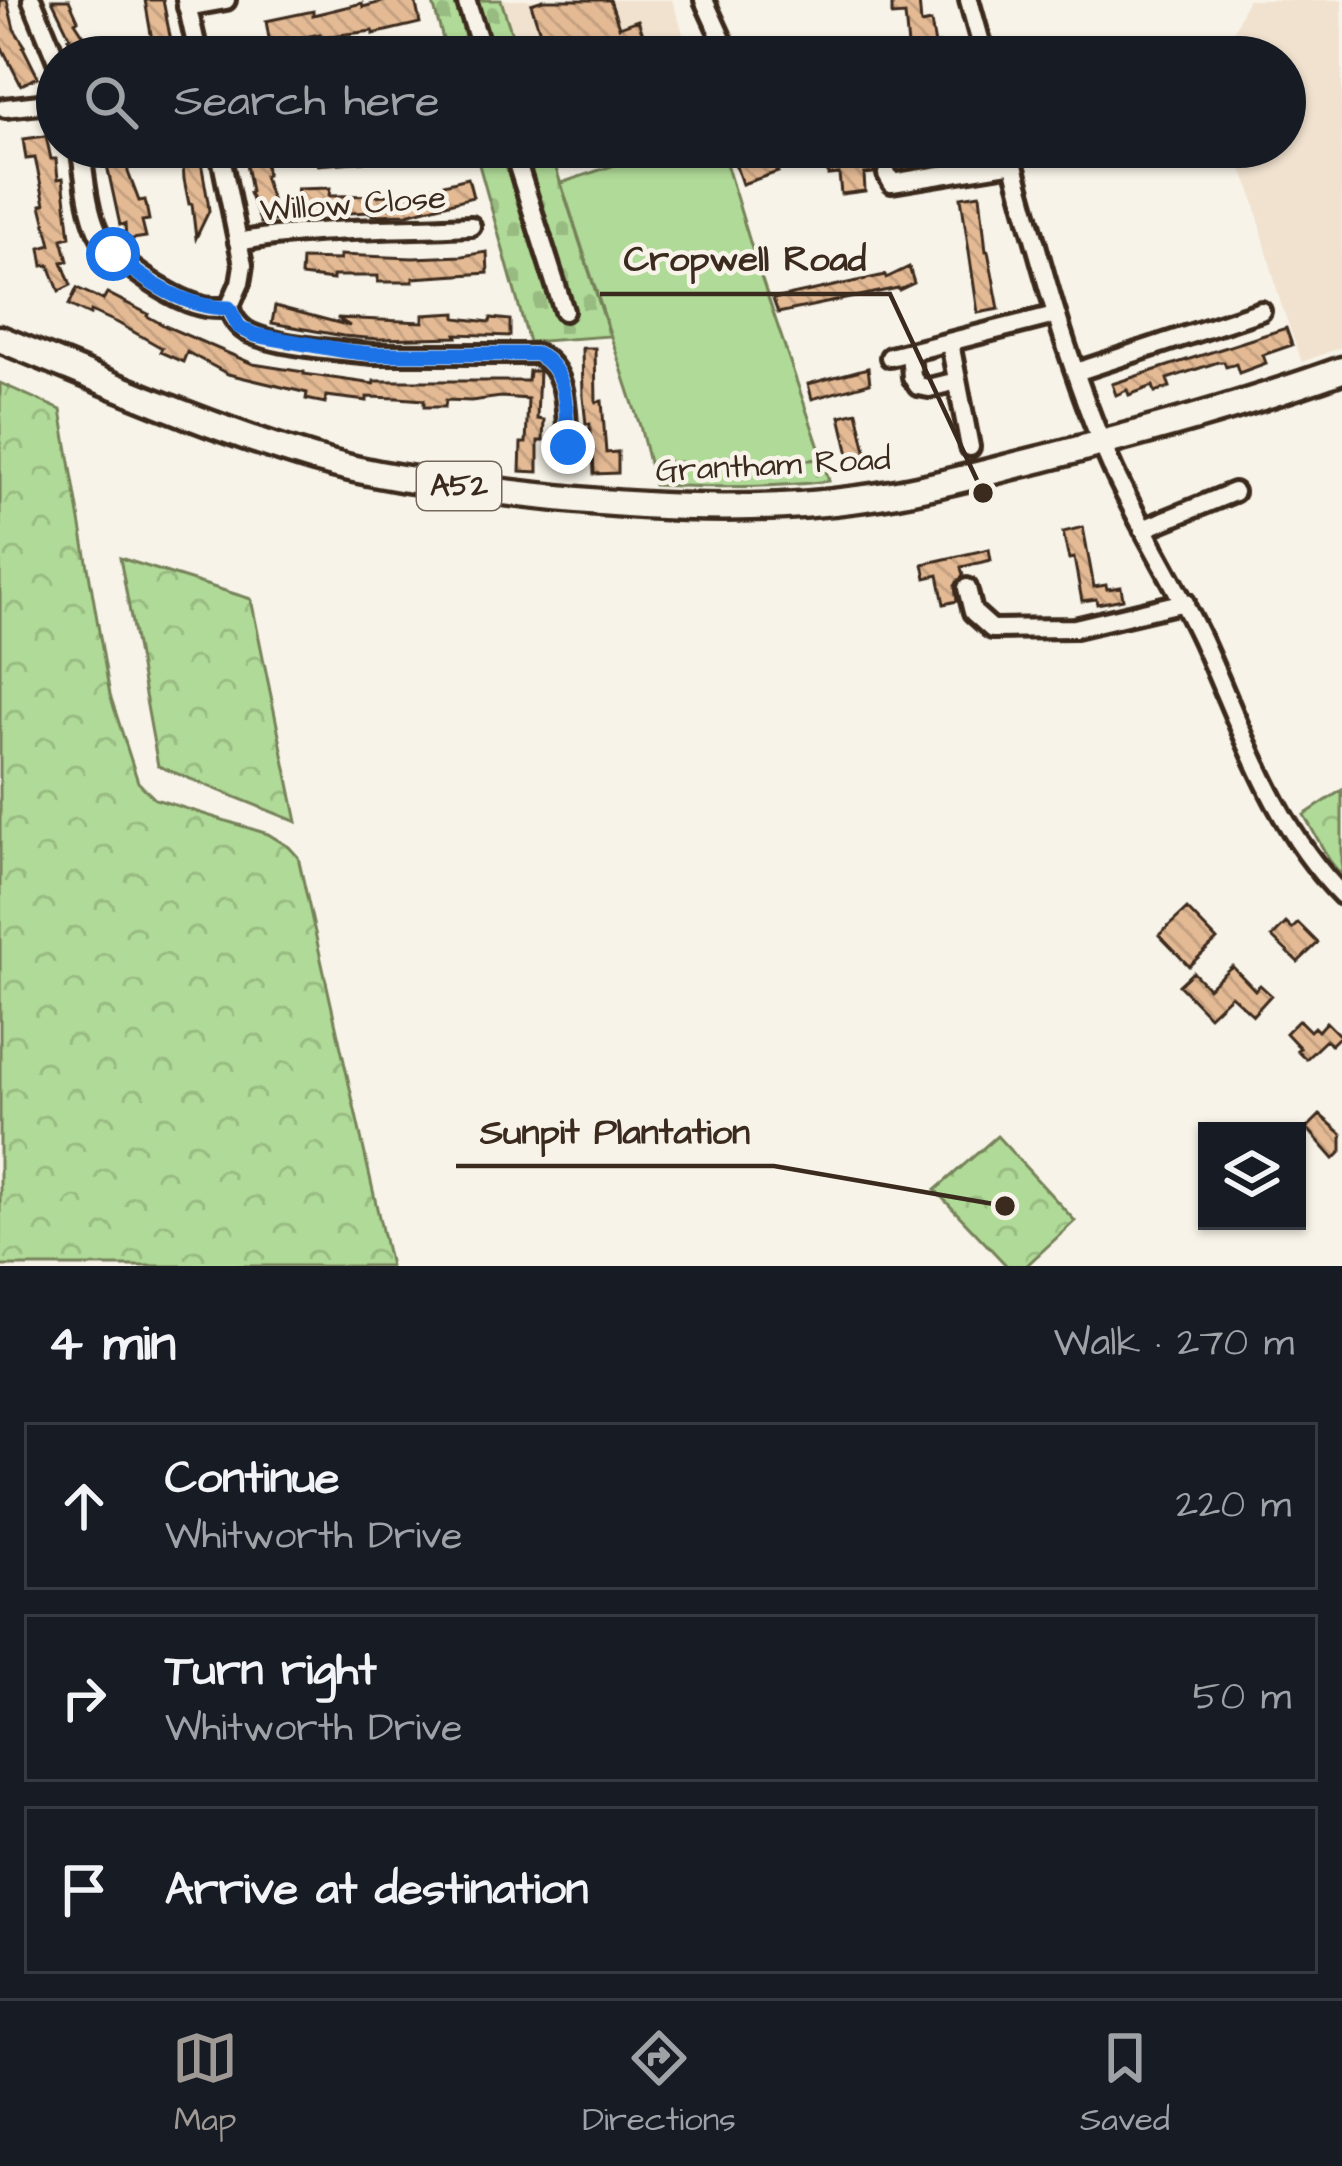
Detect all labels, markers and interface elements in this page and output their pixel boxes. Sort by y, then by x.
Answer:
search box [36,36,1306,168]
icon: search [78,69,144,135]
text: Search here [174,71,440,133]
street label: Willow Close [258,175,448,233]
callout: Cropwell Road [600,222,890,294]
route start [86,227,140,281]
text: Cropwell Road [624,234,867,285]
route end [541,420,595,474]
street label: Grantham Road [654,436,892,494]
road number: A52 [417,462,501,510]
callout: Sunpit Plantation [456,1094,774,1166]
text: Sunpit Plantation [479,1107,750,1158]
map controls [1198,1122,1306,1230]
button: layers [1198,1122,1306,1230]
text: 4 min [48,1309,176,1380]
text: Walk · 270 m [1054,1317,1294,1371]
text: Continue [165,1448,339,1510]
icon: ahead [51,1473,117,1539]
text: 220 m [1176,1479,1291,1533]
text: Whitworth Drive [165,1510,462,1564]
text: Turn right [165,1640,377,1702]
icon: right [51,1665,117,1731]
text: 50 m [1193,1671,1291,1725]
text: Whitworth Drive [165,1702,462,1756]
icon: arrive [51,1857,117,1923]
text: Arrive at destination [165,1859,588,1921]
tab: Map [172,2025,238,2143]
tab: Directions [582,2025,736,2143]
tab: Saved [1080,2025,1170,2143]

